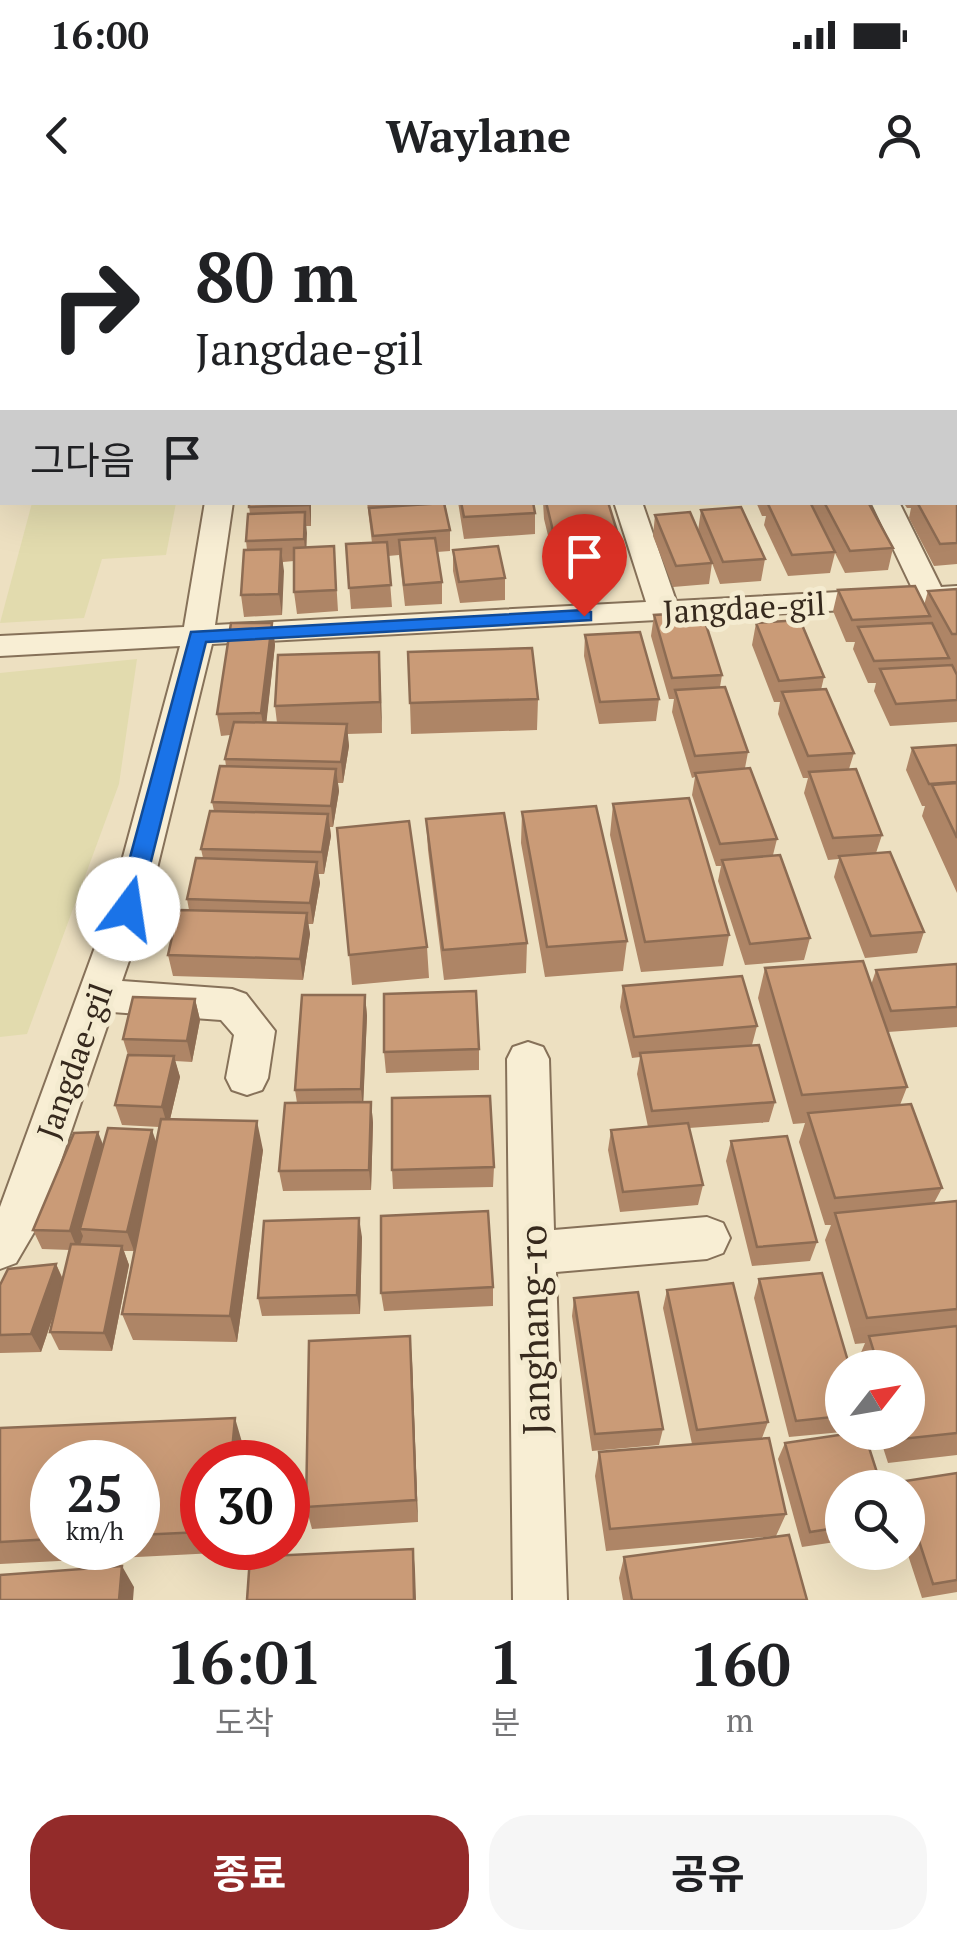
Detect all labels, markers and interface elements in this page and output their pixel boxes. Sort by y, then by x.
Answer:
text: 16:00 [50,10,149,60]
text: Waylane [386,105,571,165]
icon: back [30,108,85,163]
icon: person [872,108,927,163]
text: 80 m [195,229,358,322]
icon: right [30,240,160,370]
text: Jangdae-gil [195,318,424,378]
icon: arrive [155,430,210,485]
text: 그다음 [30,435,135,485]
pin [542,514,627,617]
icon: arrive [557,529,612,584]
street label: Jangdae-gil [662,582,826,632]
position arrow [76,857,180,961]
street label: Jangdae-gil [26,977,122,1145]
street label: Janghang-ro [507,1224,561,1436]
north arrow [825,1350,925,1450]
map controls [825,1350,925,1570]
speed limit sign: 30 [180,1440,310,1570]
text: 25 [67,1460,123,1526]
button: search [825,1470,925,1570]
text: km/h [66,1514,124,1547]
text: 16:01 [166,1622,322,1701]
text: 1 [489,1622,523,1701]
text: 160 [689,1624,791,1703]
text: m [726,1699,754,1741]
text: 도착 [215,1701,274,1743]
text: 분 [491,1701,520,1743]
button: 종료 [30,1815,469,1930]
button: 공유 [489,1815,927,1930]

